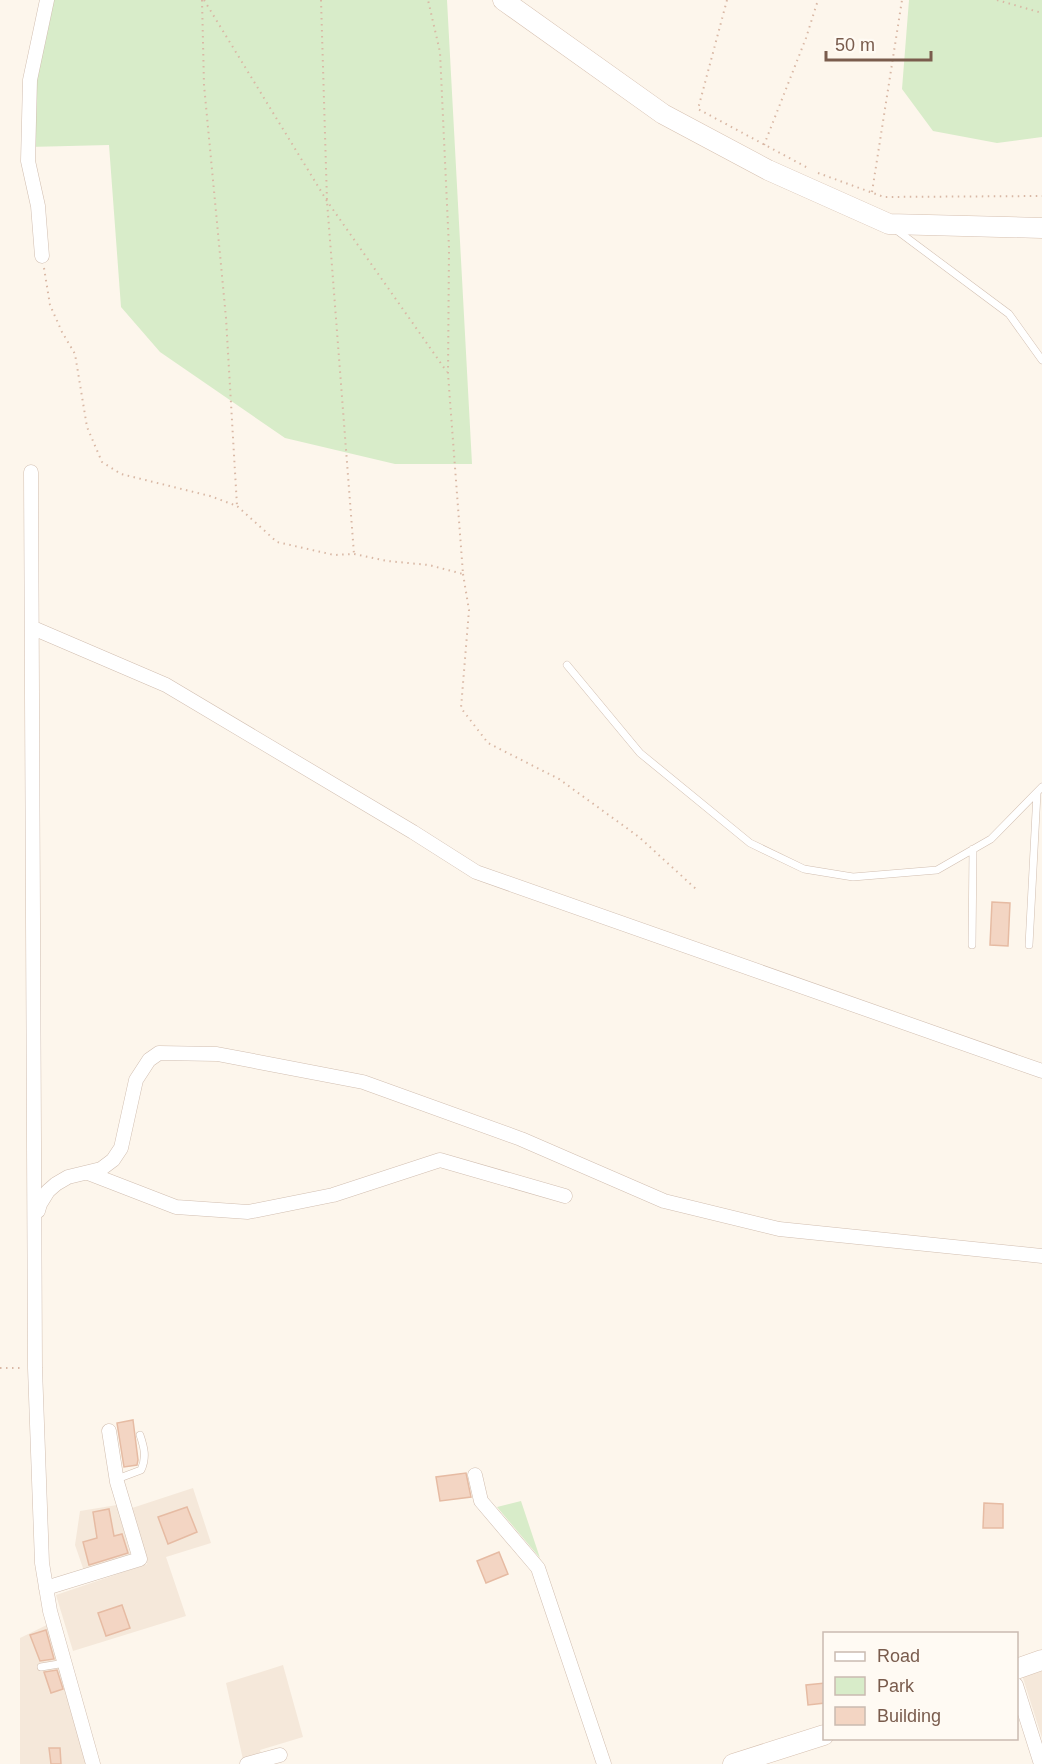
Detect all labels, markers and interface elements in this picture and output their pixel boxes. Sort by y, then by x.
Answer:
scale bar [826,24,931,62]
text: 50 m [835,35,875,55]
legend [823,1632,1018,1740]
text: Road [877,1646,920,1666]
text: Park [877,1676,915,1696]
text: Building [877,1706,941,1726]

